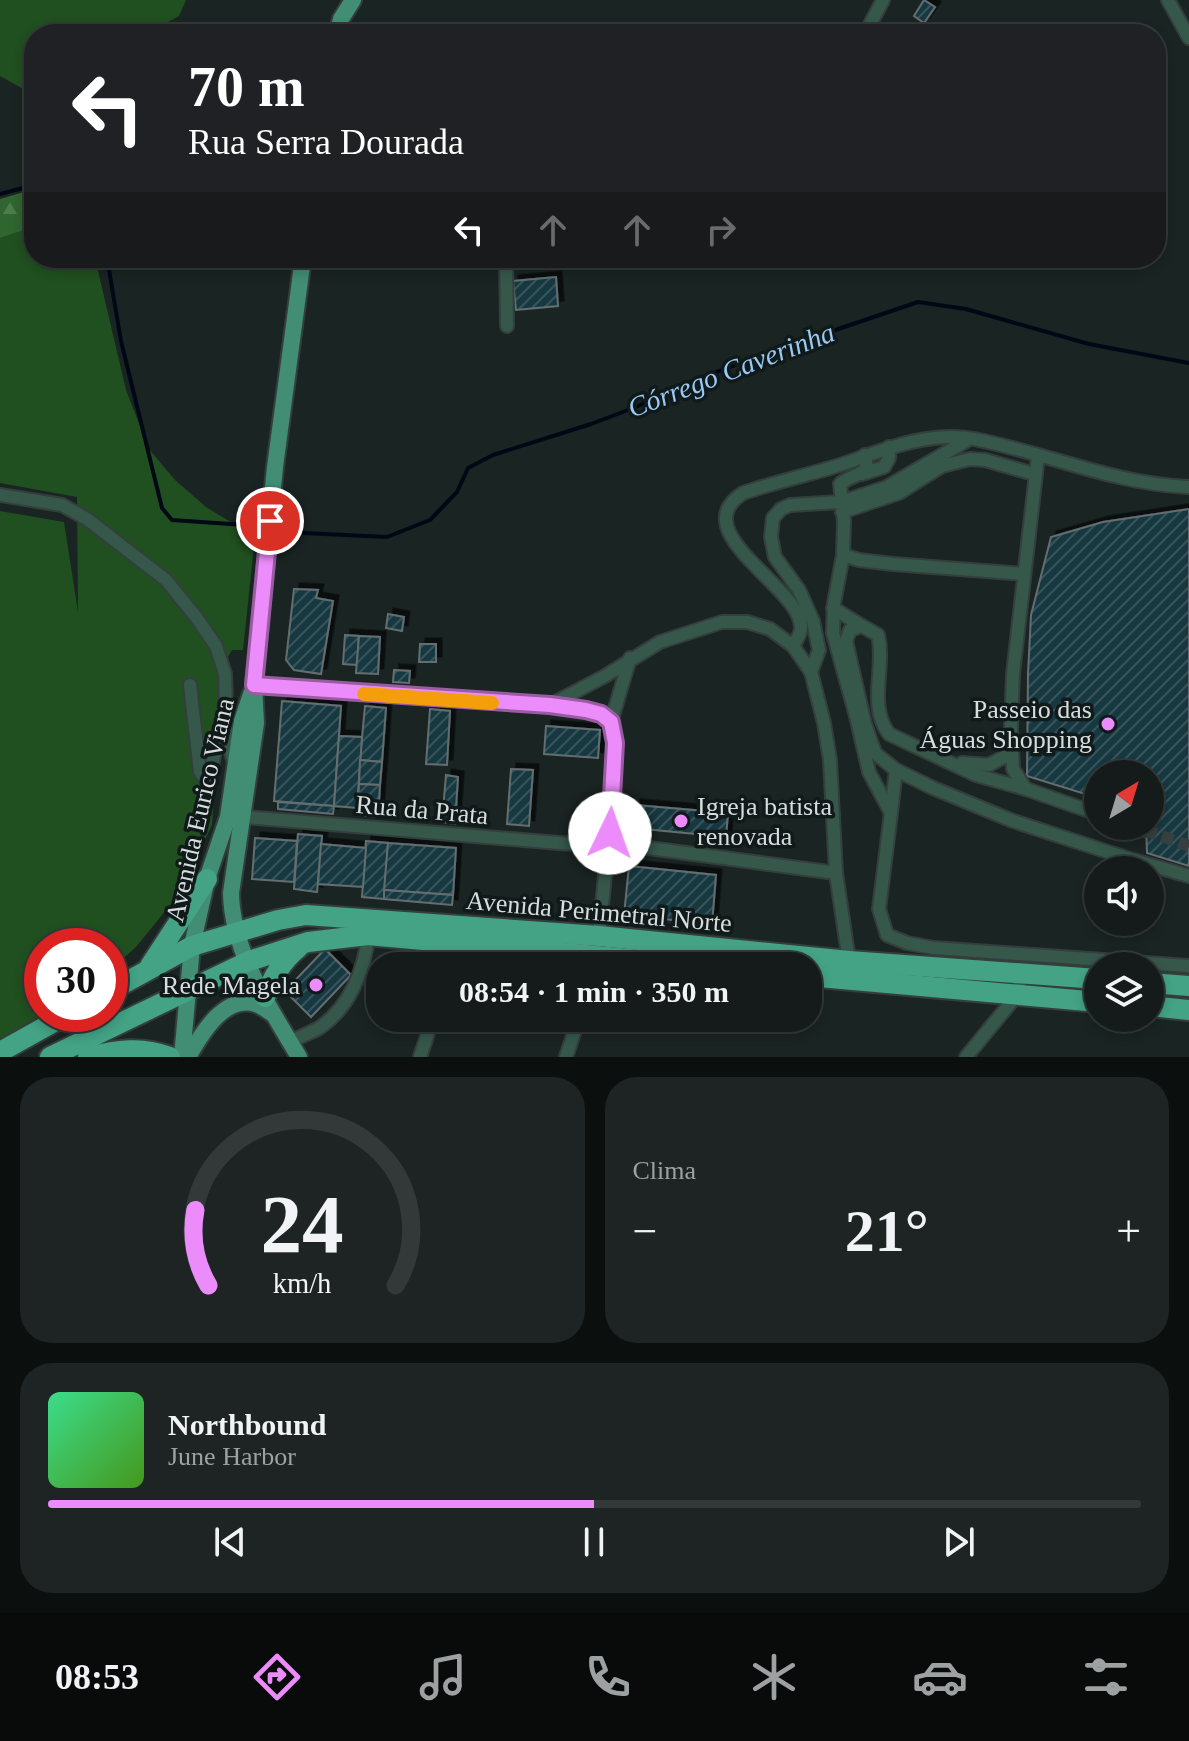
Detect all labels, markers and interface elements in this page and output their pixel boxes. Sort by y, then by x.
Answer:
icon: left [56,56,160,160]
text: 70 m [188,56,305,118]
text: Rua Serra Dourada [188,122,464,162]
icon: left [447,208,491,252]
icon: ahead [531,208,575,252]
icon: ahead [615,208,659,252]
icon: right [699,208,743,252]
water label: Córrego Caverinha [623,316,839,424]
pin [236,487,304,555]
icon: arrive [248,499,292,543]
street label: Avenida Eurico Viana [160,695,240,925]
place label: Passeio das Águas Shopping [919,695,1092,754]
marker: Passeio das Águas Shopping [1099,715,1117,733]
north arrow [1084,760,1164,840]
map controls [1084,760,1164,1032]
street label: Rua da Prata [355,790,490,830]
position arrow [568,791,652,875]
place label: Igreja batista renovada [697,792,832,851]
marker: Igreja batista renovada [672,812,690,830]
button: sound [1084,856,1164,936]
street label: Avenida Perimetral Norte [465,886,733,938]
speed limit sign: 30 [24,928,128,1032]
button: layers [1084,952,1164,1032]
place label: Rede Magela [162,971,300,1000]
text: 08:54 · 1 min · 350 m [459,975,729,1008]
marker: Rede Magela [307,976,325,994]
text: Clima [633,1156,696,1185]
text: 24 [261,1178,344,1270]
text: 21° [845,1198,929,1264]
text: − [633,1207,657,1256]
text: + [1116,1207,1141,1256]
text: km/h [273,1268,332,1299]
text: Northbound [168,1408,326,1441]
text: June Harbor [168,1442,296,1471]
icon: previous [208,1520,252,1564]
icon: pause [572,1520,616,1564]
icon: next [937,1520,981,1564]
icon: directions [249,1649,305,1705]
icon: music [415,1649,471,1705]
icon: phone [580,1649,636,1705]
icon: climate [746,1649,802,1705]
icon: car [912,1649,968,1705]
icon: filters [1078,1649,1134,1705]
text: 08:53 [55,1657,139,1697]

